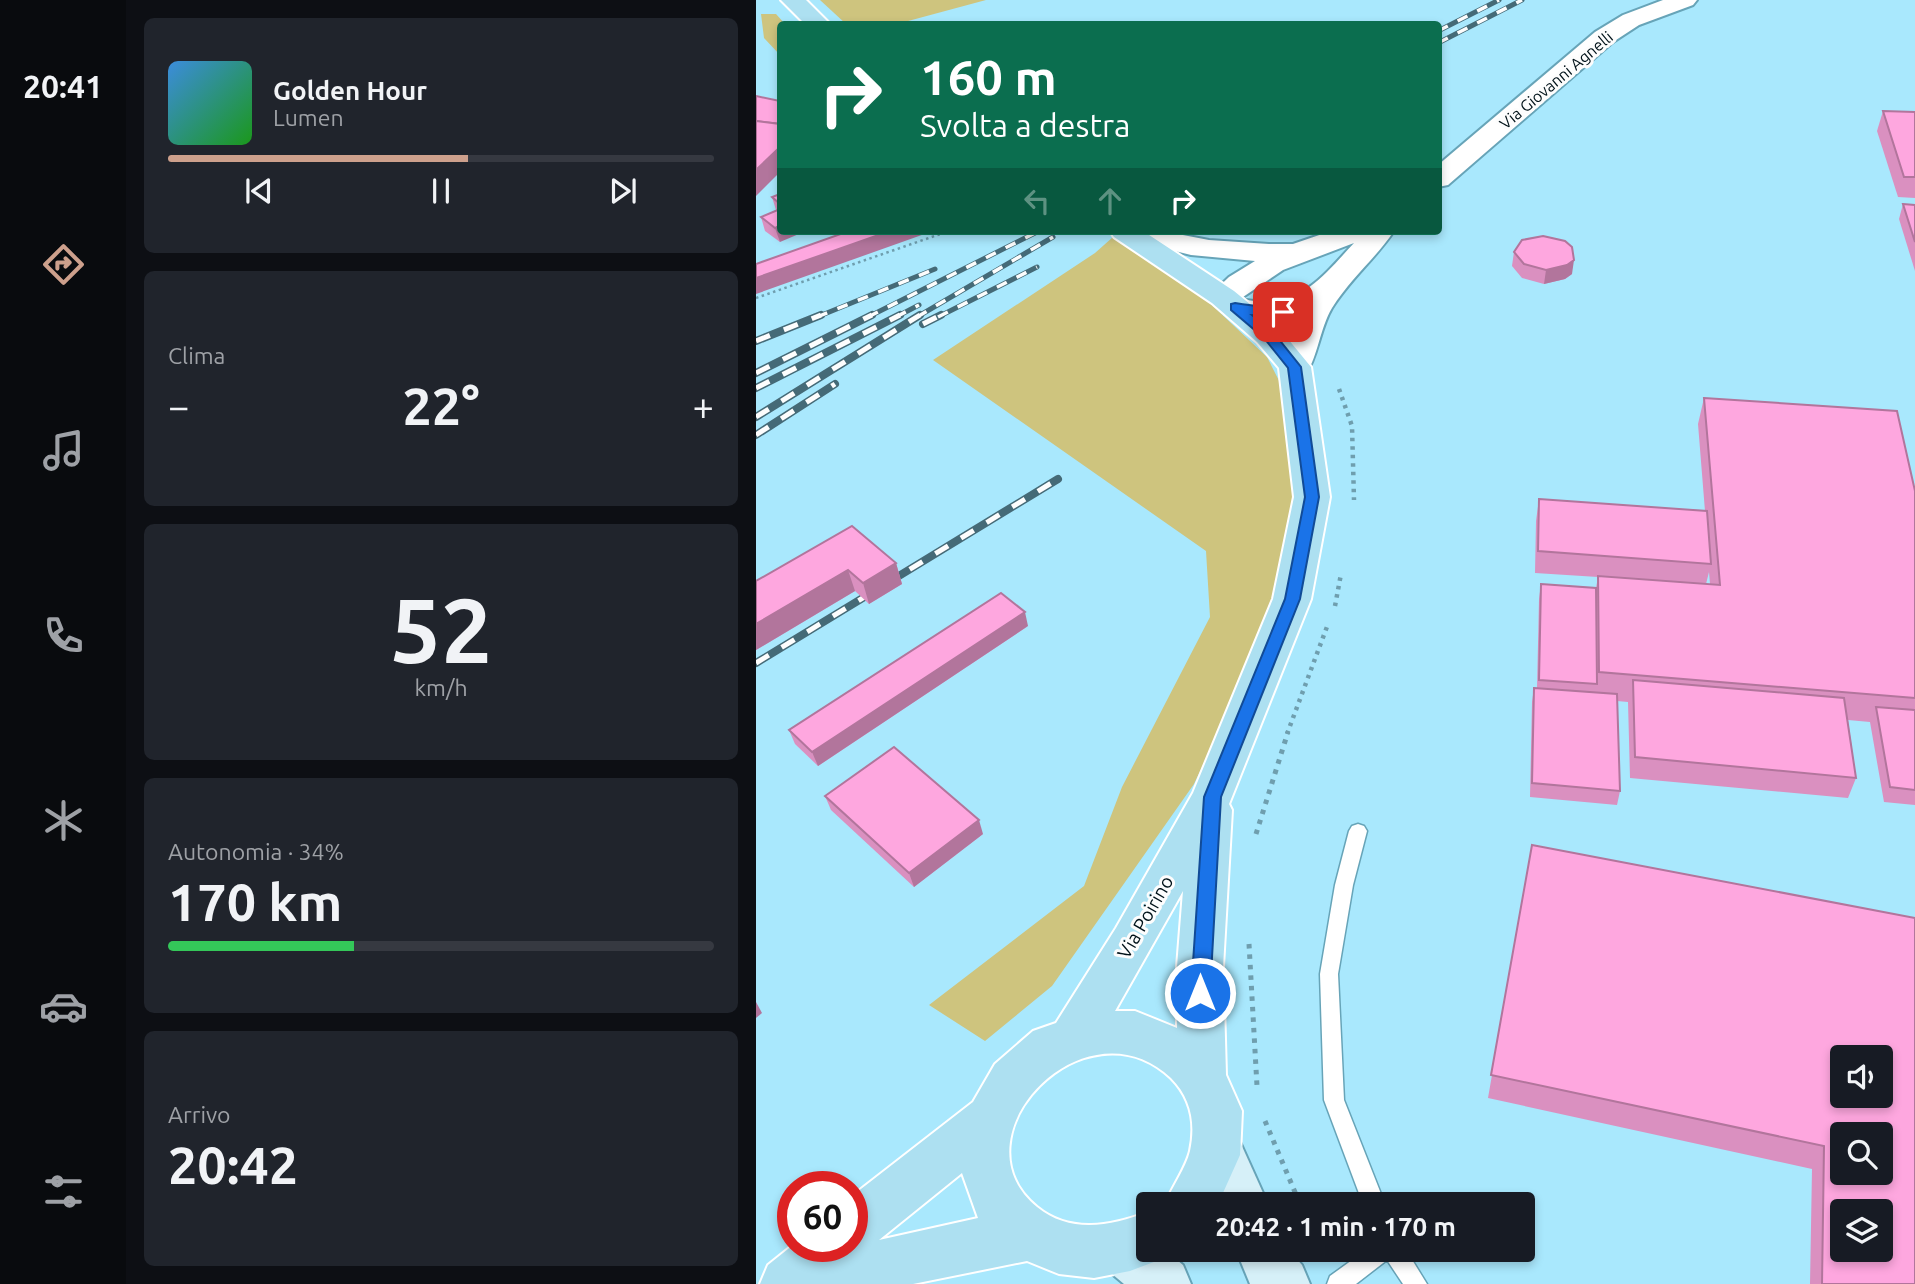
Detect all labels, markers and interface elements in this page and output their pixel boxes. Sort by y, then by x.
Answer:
street label: Via Giovanni Agnelli [1496,27,1616,133]
icon: right [805,49,896,140]
text: 160 m [920,49,1057,104]
text: 20:41 [23,68,103,104]
text: Golden Hour [273,76,427,105]
text: Lumen [273,105,344,130]
text: Svolta a destra [920,107,1131,143]
icon: previous [240,172,278,210]
icon: pause [422,172,460,210]
icon: next [604,172,642,210]
icon: left [1018,182,1056,220]
icon: ahead [1091,182,1129,220]
icon: right [1164,182,1202,220]
icon: directions [39,240,88,289]
pin [1253,282,1313,342]
icon: arrive [1264,293,1302,331]
text: Clima [168,343,225,368]
text: 22° [402,377,480,435]
text: − [168,385,189,427]
text: + [693,385,714,427]
icon: music [39,426,88,475]
text: 52 [390,578,492,680]
icon: phone [39,611,88,660]
text: km/h [414,675,468,700]
icon: climate [39,796,88,845]
text: Autonomia · 34% [168,839,344,864]
street label: Via Poirino [1112,872,1178,962]
text: 170 km [168,873,342,931]
position arrow [1163,956,1237,1030]
icon: car [39,982,88,1031]
map controls [1830,1045,1893,1262]
button: sound [1830,1045,1893,1108]
text: Arrivo [168,1102,231,1127]
button: search [1830,1122,1893,1185]
text: 20:42 [168,1136,298,1194]
icon: filters [39,1167,88,1216]
speed limit sign: 60 [777,1171,868,1262]
button: layers [1830,1199,1893,1262]
text: 20:42 · 1 min · 170 m [1215,1212,1456,1241]

